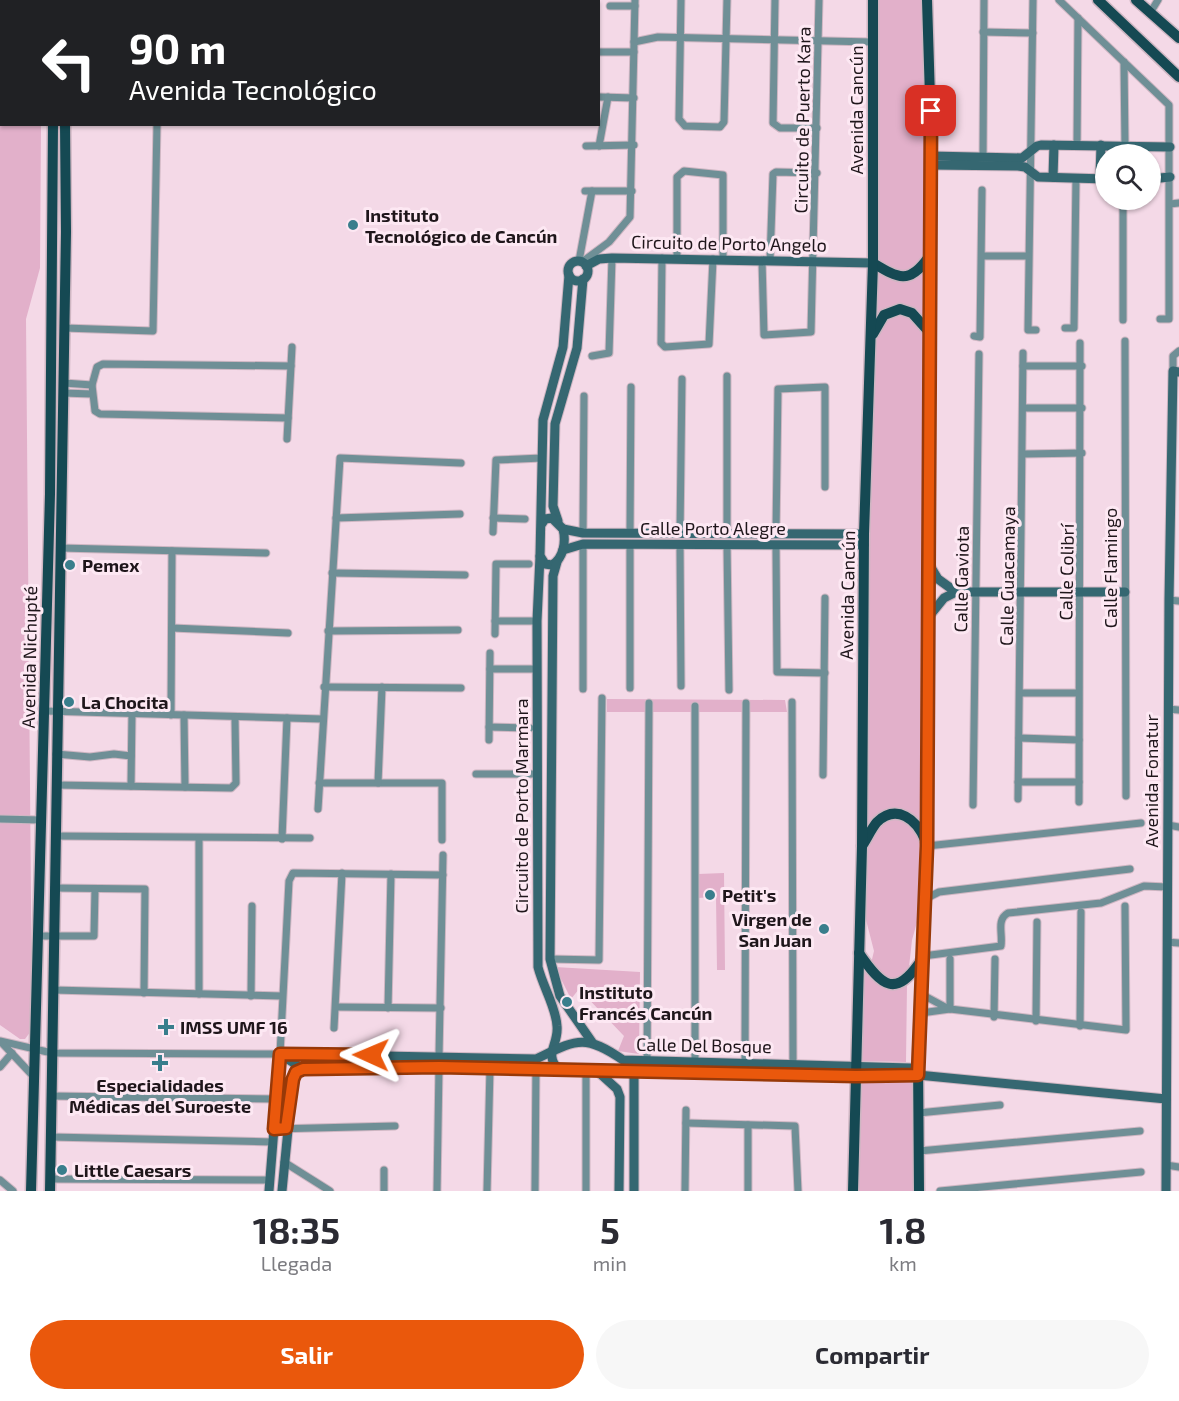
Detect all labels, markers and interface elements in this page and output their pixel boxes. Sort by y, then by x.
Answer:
text: 90 m [129,22,226,72]
icon: left [30,24,108,102]
street label: Circuito de Puerto Kara [789,26,815,214]
street label: Avenida Cancún [845,45,867,175]
text: Avenida Tecnológico [129,73,377,105]
pin [905,85,956,136]
icon: arrive [914,94,947,127]
map controls [1095,144,1161,210]
button: search [1095,144,1161,210]
place label: Instituto Tecnológico de Cancún [365,204,557,247]
marker: Instituto Tecnológico de Cancún [346,218,360,232]
street label: Circuito de Porto Angelo [631,230,827,256]
street label: Calle Guacamaya [995,506,1019,646]
street label: Calle Flamingo [1099,508,1121,628]
street label: Calle Porto Alegre [640,517,786,539]
street label: Calle Colibrí [1054,523,1078,621]
street label: Calle Gaviota [949,525,973,633]
street label: Avenida Cancún [835,530,859,660]
place label: Pemex [82,554,140,576]
marker: Pemex [63,558,77,572]
street label: Avenida Nichupté [17,585,41,729]
place label: La Chocita [81,691,169,713]
marker: La Chocita [62,695,76,709]
street label: Circuito de Porto Marmara [510,698,532,914]
street label: Avenida Fonatur [1140,714,1162,848]
place label: Petit's [722,884,776,906]
marker: Petit's [703,888,717,902]
place label: Virgen de San Juan [732,908,812,951]
marker: Virgen de San Juan [817,922,831,936]
place label: Instituto Francés Cancún [579,981,712,1024]
marker: Instituto Francés Cancún [560,995,574,1009]
place label: IMSS UMF 16 [180,1016,288,1038]
marker: IMSS UMF 16 [157,1018,175,1036]
position arrow [339,1023,403,1087]
street label: Calle Del Bosque [636,1033,772,1057]
marker: Especialidades Médicas del Suroeste [151,1054,169,1072]
place label: Especialidades Médicas del Suroeste [69,1074,251,1117]
place label: Little Caesars [74,1159,191,1181]
marker: Little Caesars [55,1163,69,1177]
text: 18:35 [253,1208,340,1251]
text: 5 [600,1208,620,1251]
text: 1.8 [880,1208,926,1251]
text: Llegada [261,1251,332,1275]
text: min [593,1251,627,1275]
text: km [889,1251,917,1275]
button: Salir [30,1320,584,1389]
button: Compartir [596,1320,1149,1389]

